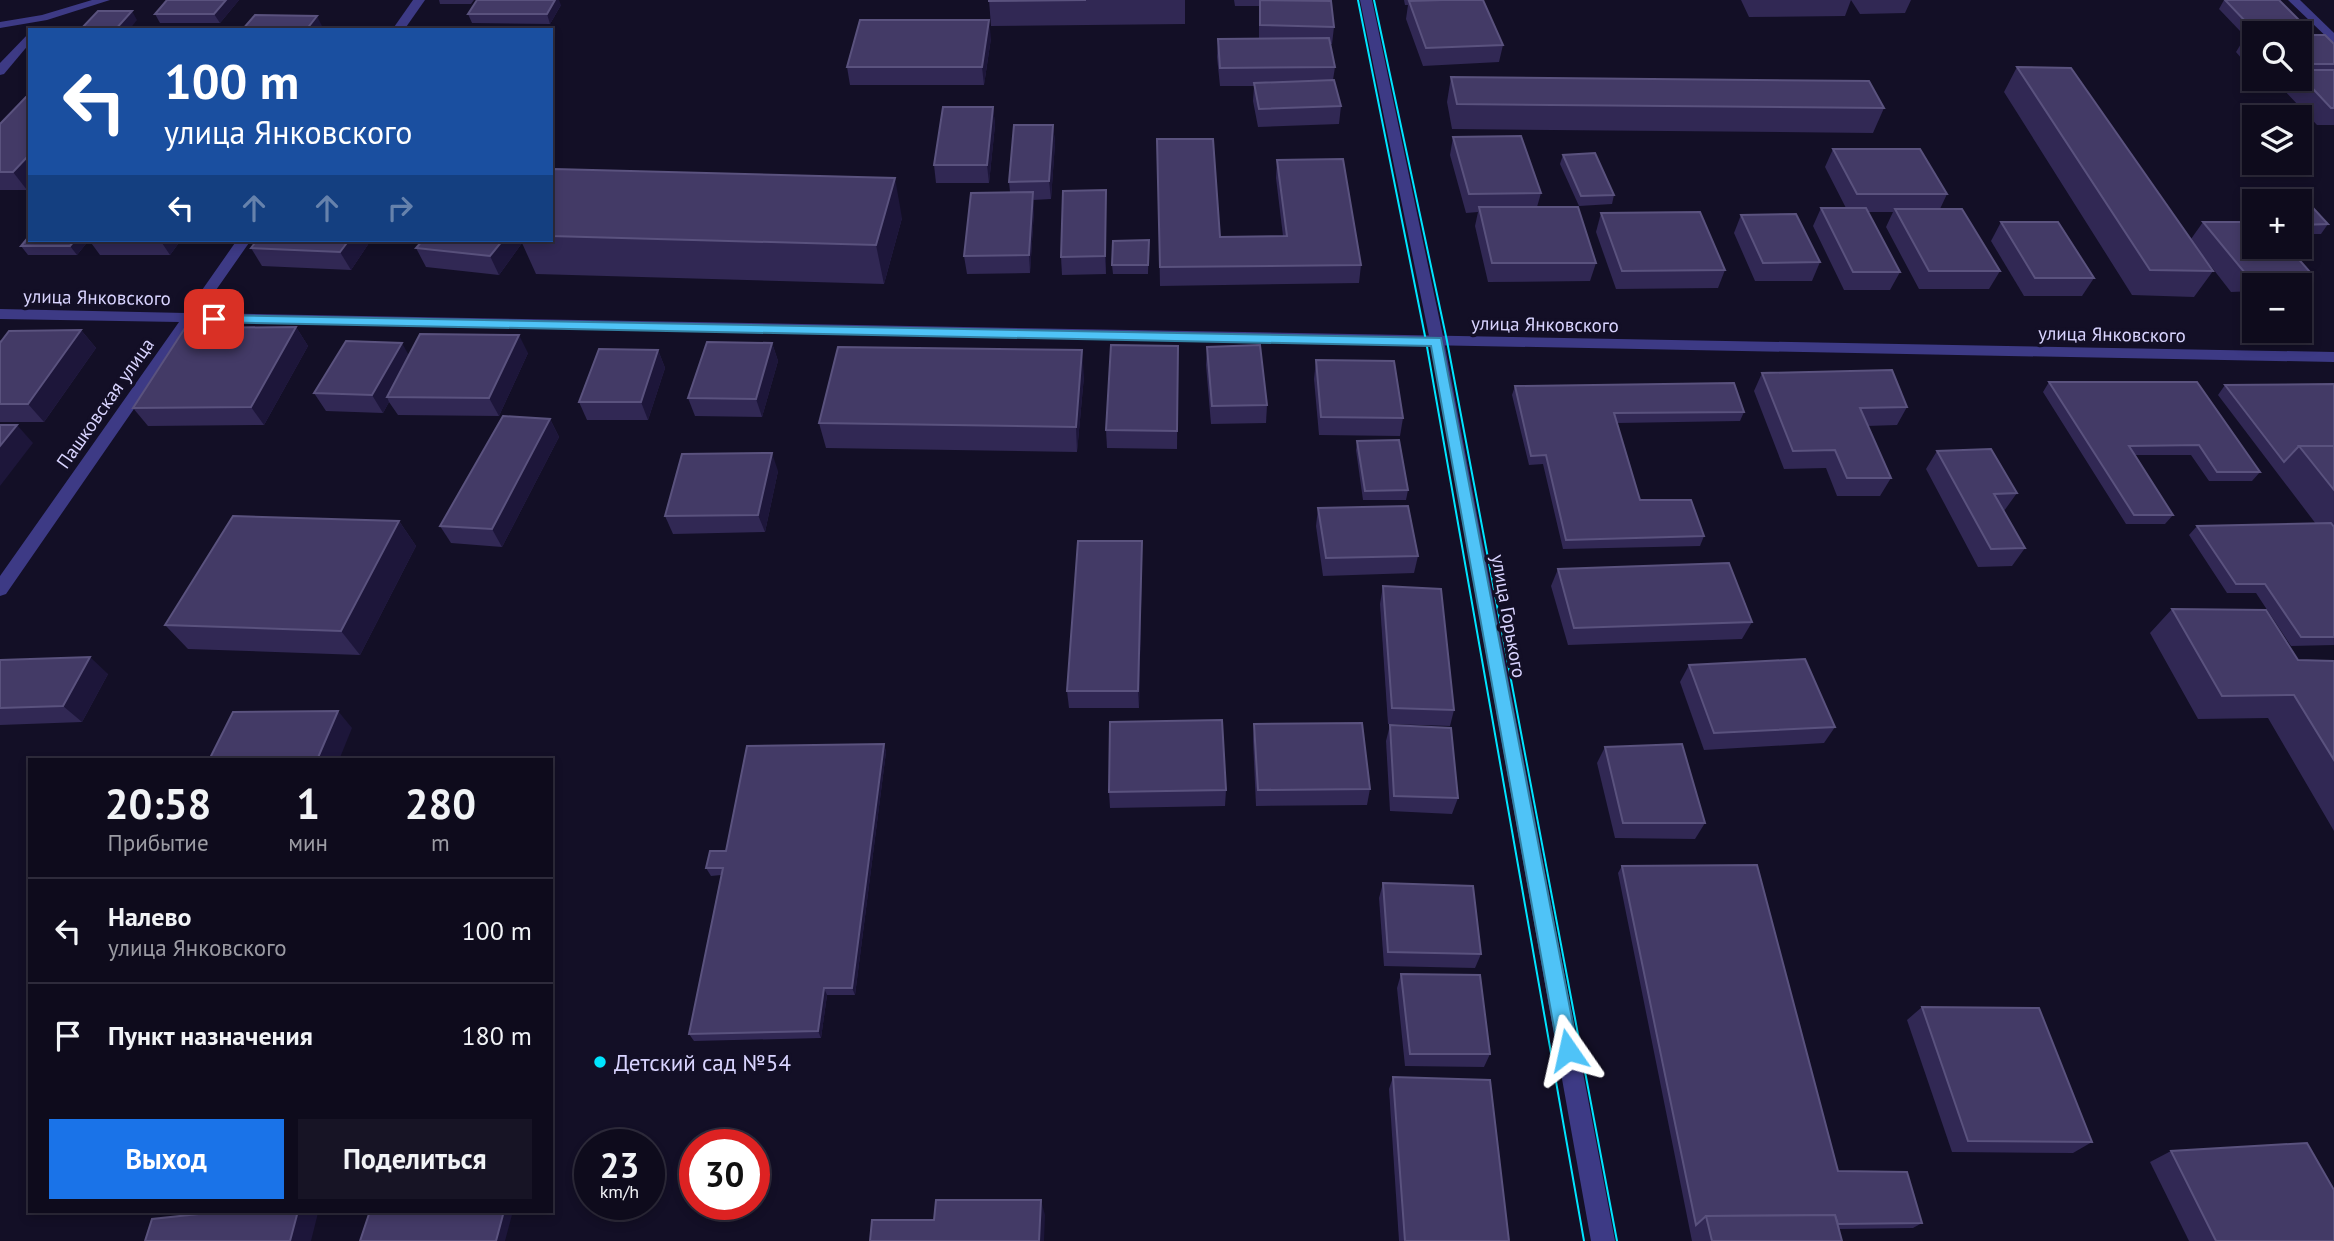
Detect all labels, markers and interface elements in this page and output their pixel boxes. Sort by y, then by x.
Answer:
map controls [2242,21,2312,343]
button: search [2242,21,2312,91]
text: 100 m [164,49,299,113]
icon: left [49,56,140,147]
button: layers [2242,105,2312,175]
text: улица Янковского [164,111,413,153]
icon: left [162,189,200,227]
icon: ahead [235,189,273,227]
icon: ahead [308,189,346,227]
icon: right [381,189,419,227]
button: + [2242,189,2312,259]
button: − [2242,273,2312,343]
street label: улица Янковского [23,284,171,310]
pin [184,289,244,349]
icon: arrive [195,300,233,338]
street label: улица Янковского [1471,311,1619,337]
street label: улица Янковского [2038,321,2186,347]
street label: Пашковская улица [51,333,159,473]
street label: улица Горького [1486,552,1532,680]
text: 20:58 [105,776,211,831]
text: 1 [296,776,320,831]
text: 280 [405,776,476,831]
text: Прибытие [108,828,209,857]
text: мин [288,828,328,857]
text: m [431,828,450,857]
text: Налево [108,900,192,933]
icon: left [49,912,87,950]
text: 100 m [461,914,532,947]
text: улица Янковского [108,933,287,962]
position arrow [1531,1013,1605,1087]
icon: arrive [49,1017,87,1055]
text: Пункт назначения [108,1019,313,1052]
text: 180 m [461,1019,532,1052]
place label: Детский сад №54 [614,1048,791,1077]
marker: Детский сад №54 [592,1054,608,1070]
button: Выход [49,1119,284,1199]
button: Поделиться [298,1119,532,1199]
speed limit sign: 30 [679,1129,770,1220]
text: 23 [600,1142,639,1188]
text: km/h [600,1180,639,1203]

